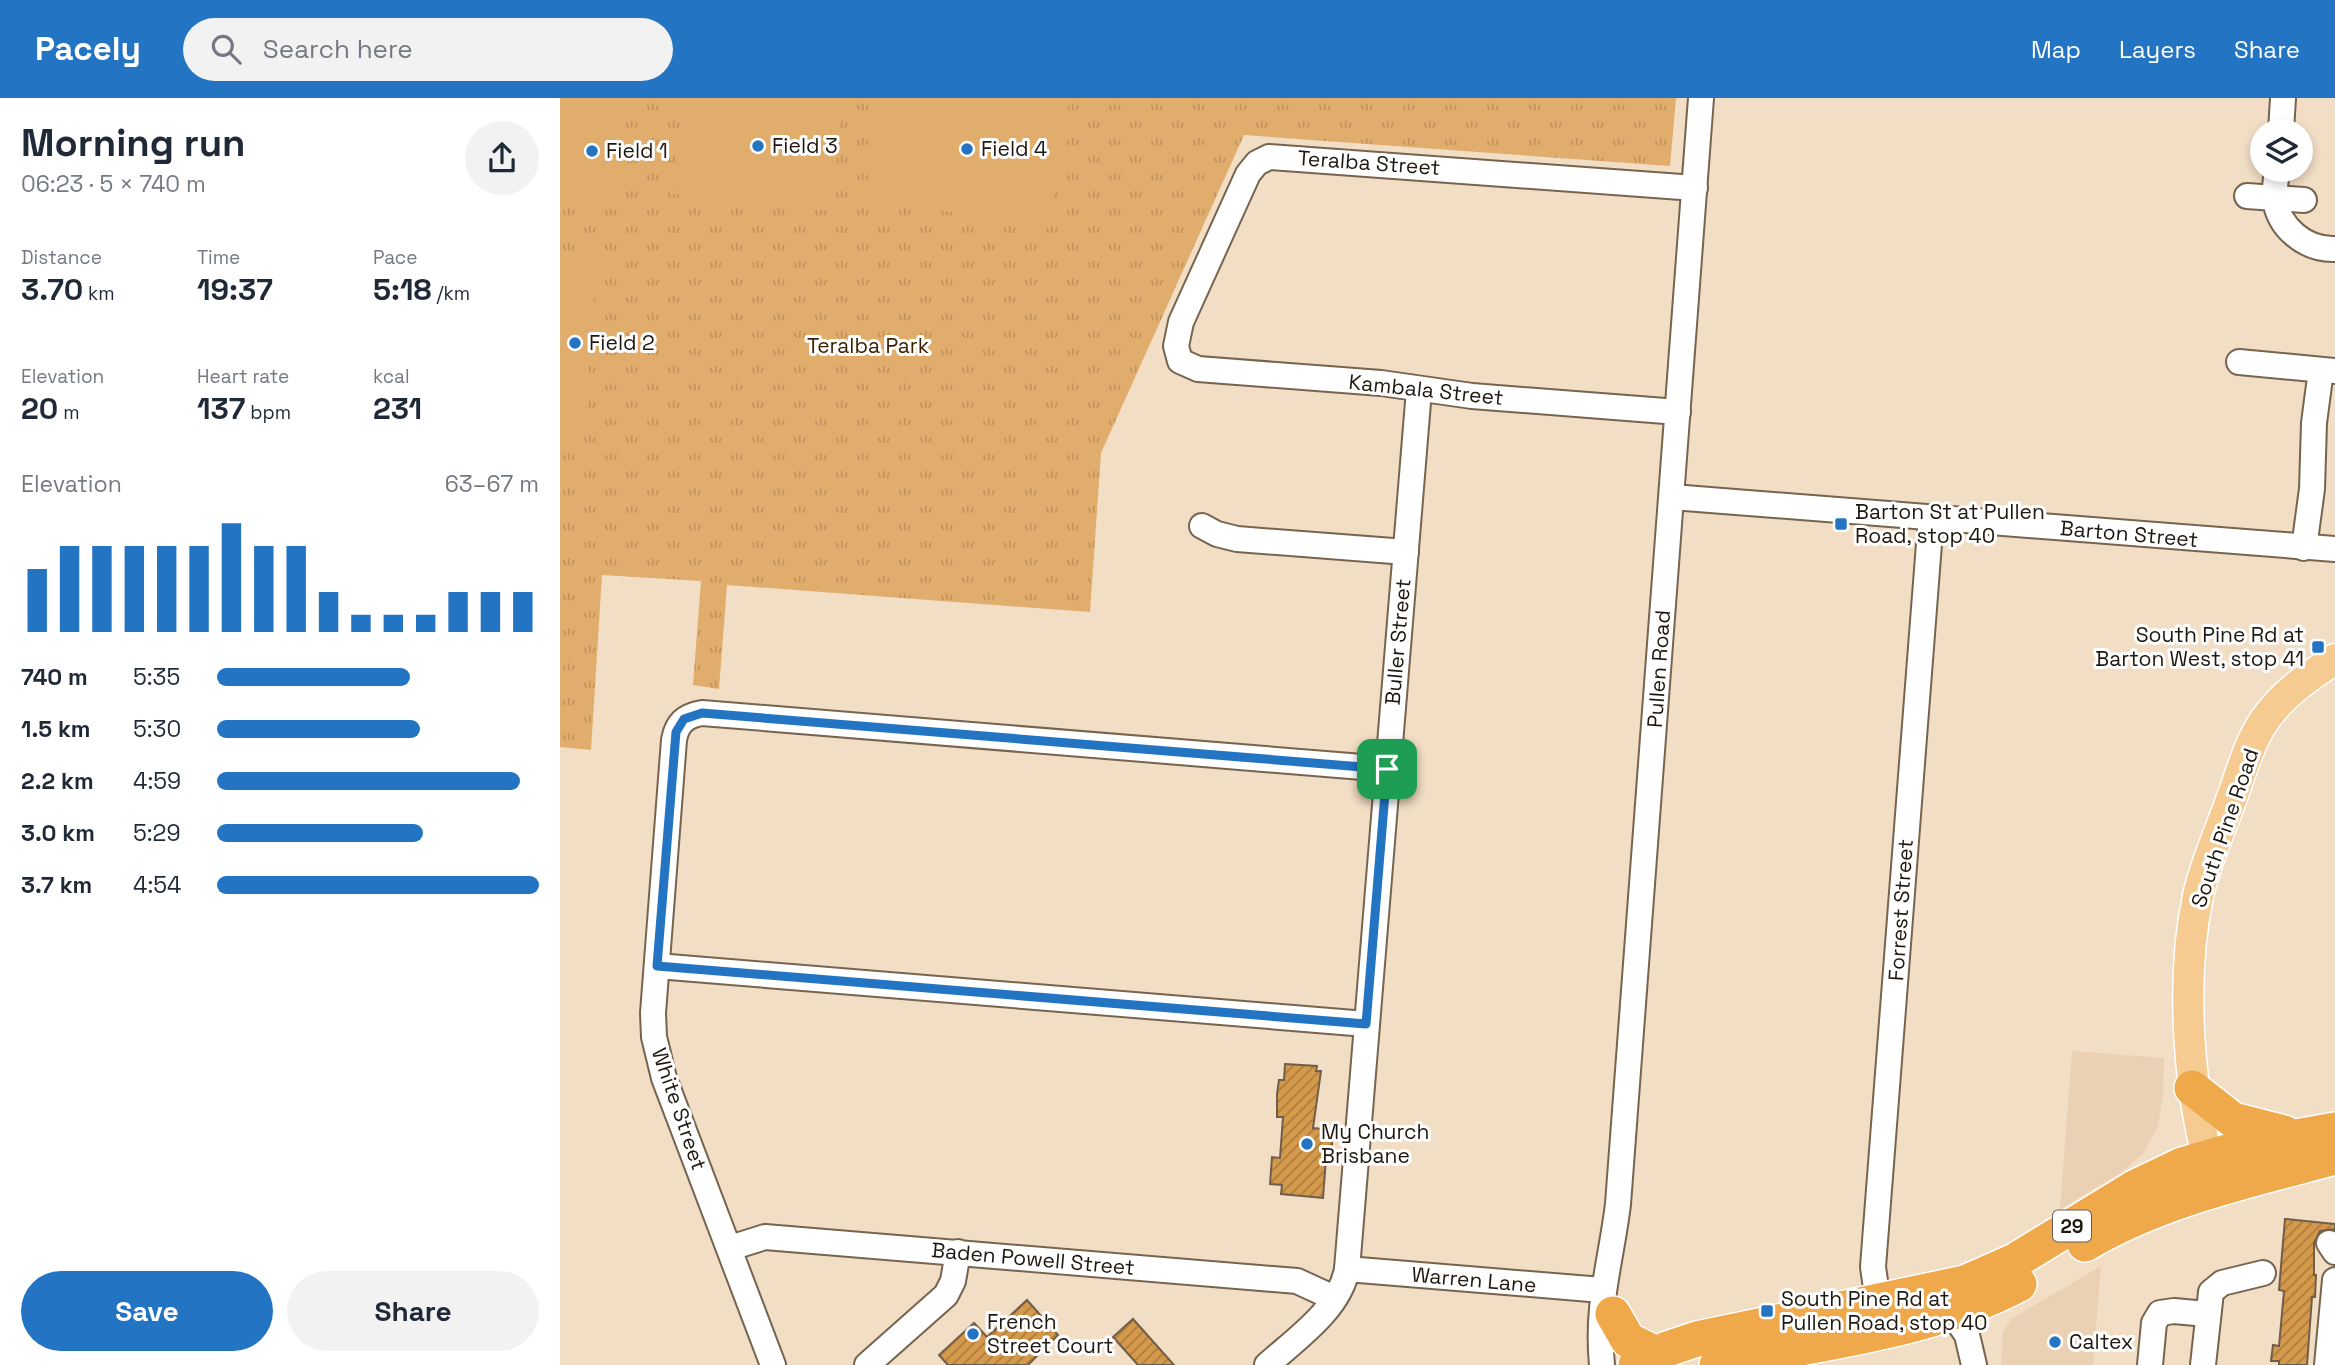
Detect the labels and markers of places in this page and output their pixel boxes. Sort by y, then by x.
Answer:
place label: Field 3 [772,132,838,159]
place label: Field 4 [981,135,1047,162]
place label: Field 1 [606,137,668,164]
marker: Field 3 [750,138,766,154]
marker: Field 4 [959,141,975,157]
marker: Field 1 [584,143,600,159]
place label: Field 2 [589,329,655,356]
marker: Field 2 [567,335,583,351]
place label: Barton St at Pullen Road, stop 40 [1855,498,2045,549]
marker: Barton St at Pullen Road, stop 40 [1833,516,1849,532]
place label: South Pine Rd at Barton West, stop 41 [2095,621,2304,672]
marker: South Pine Rd at Barton West, stop 41 [2310,639,2326,655]
pin [1357,739,1417,799]
place label: My Church Brisbane [1321,1118,1429,1169]
marker: My Church Brisbane [1299,1136,1315,1152]
place label: South Pine Rd at Pullen Road, stop 40 [1781,1285,1988,1336]
marker: South Pine Rd at Pullen Road, stop 40 [1759,1303,1775,1319]
place label: French Street Court [987,1308,1113,1359]
marker: French Street Court [965,1326,981,1342]
place label: Caltex [2069,1328,2133,1355]
marker: Caltex [2047,1334,2063,1350]

